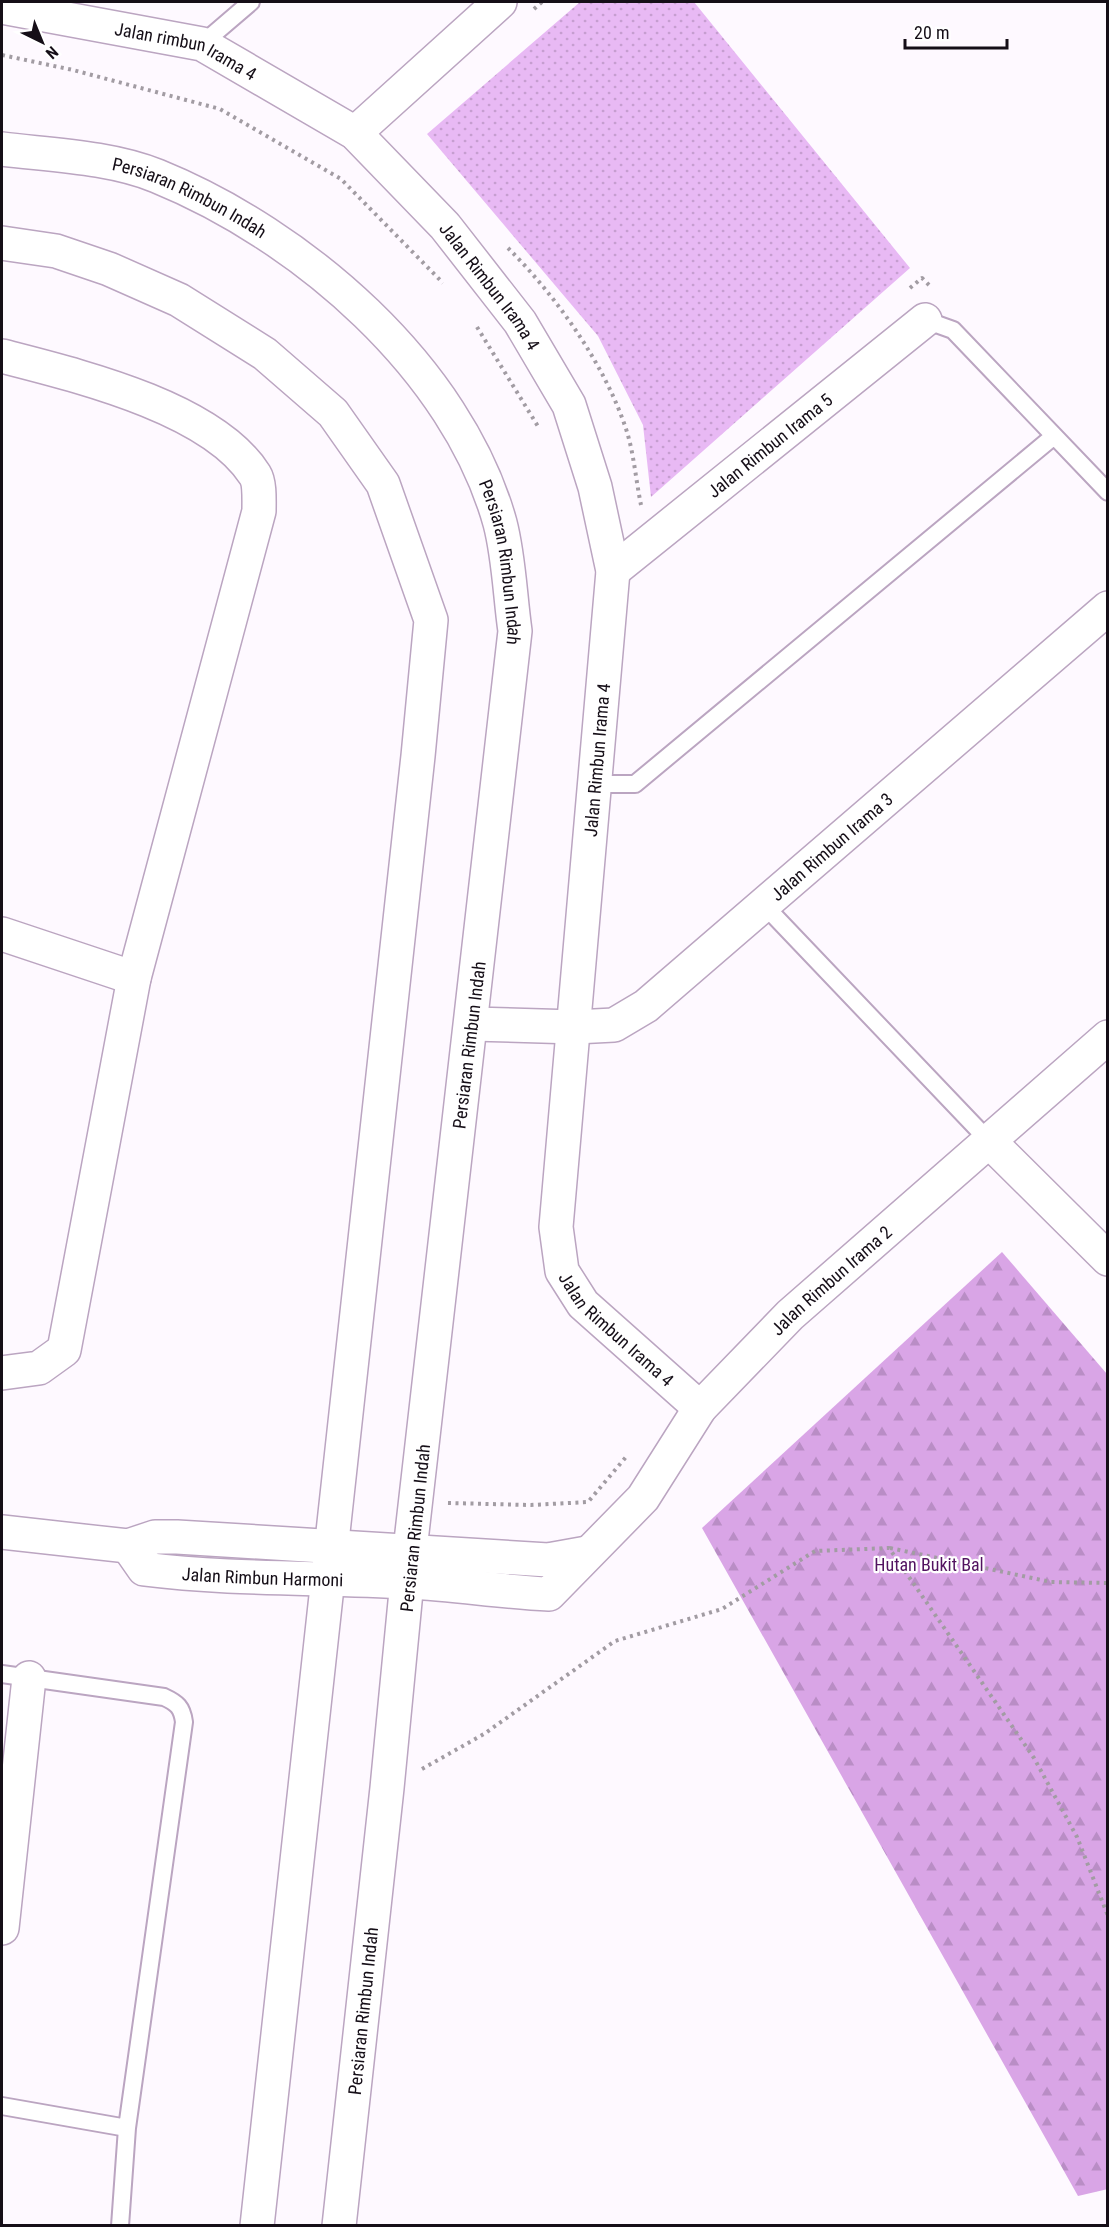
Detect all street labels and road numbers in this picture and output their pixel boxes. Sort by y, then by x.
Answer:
street label: Jalan rimbun Irama 4 [113,18,261,84]
street label: Persiaran Rimbun Indah [111,153,271,242]
street label: Jalan Rimbun Irama 4 [436,218,545,354]
street label: Jalan Rimbun Irama 5 [703,388,836,502]
street label: Persiaran Rimbun Indah [475,476,526,646]
street label: Jalan Rimbun Irama 4 [580,682,614,838]
street label: Jalan Rimbun Irama 3 [766,788,897,905]
street label: Persiaran Rimbun Indah [448,960,490,1130]
street label: Jalan Rimbun Irama 2 [766,1221,895,1339]
street label: Jalan Rimbun Irama 4 [555,1268,678,1390]
street label: Persiaran Rimbun Indah [396,1443,434,1613]
street label: Jalan Rimbun Harmoni [181,1562,344,1590]
street label: Persiaran Rimbun Indah [344,1926,382,2096]

